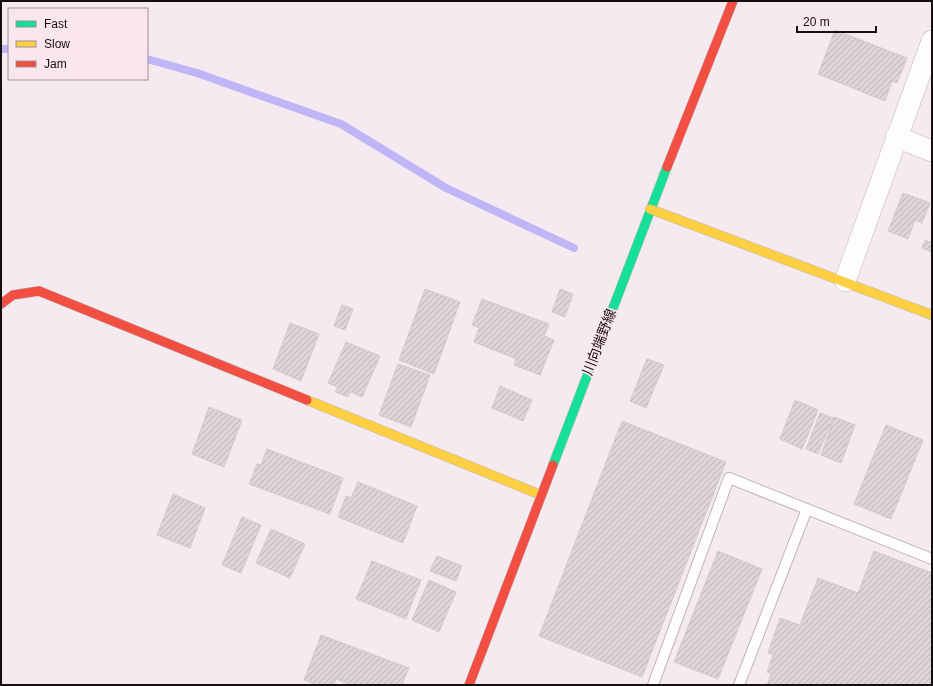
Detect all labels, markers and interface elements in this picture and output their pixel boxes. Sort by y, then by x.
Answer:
legend [8,8,148,80]
scale bar [797,8,876,34]
text: 20 m [803,15,830,29]
text: Fast [44,17,68,31]
text: Slow [44,37,70,51]
text: Jam [44,57,67,71]
street label: 川向端野線 [579,306,619,378]

